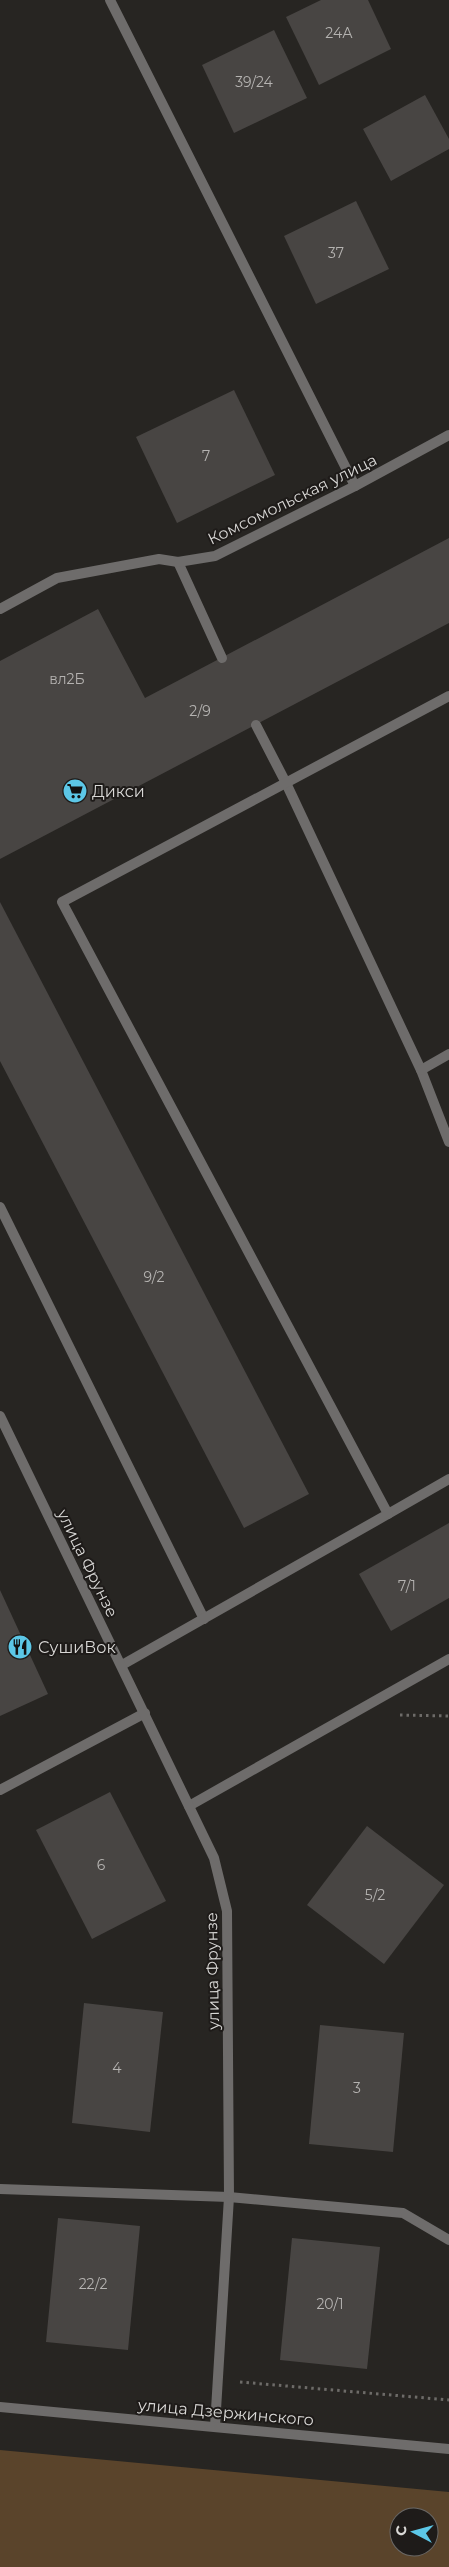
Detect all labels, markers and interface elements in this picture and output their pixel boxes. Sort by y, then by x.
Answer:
house number: 24А [325,24,353,42]
house number: 39/24 [235,73,274,91]
house number: 37 [328,244,344,262]
house number: 7 [202,447,210,465]
street label: Комсомольская улица [205,450,380,549]
house number: вл2Б [49,670,85,688]
house number: 2/9 [189,702,211,720]
supermarket icon: Дикси [62,778,88,804]
place label: Дикси [92,782,145,801]
house number: 9/2 [144,1268,164,1286]
street label: улица Фрунзе [53,1505,122,1620]
house number: 7/1 [398,1577,416,1595]
restaurant icon: СушиВок [7,1634,33,1660]
place label: СушиВок [38,1638,116,1657]
house number: 6 [97,1856,106,1874]
house number: 5/2 [365,1886,385,1904]
street label: улица Фрунзе [202,1912,223,2031]
house number: 4 [112,2059,122,2077]
house number: 3 [353,2079,361,2097]
house number: 22/2 [79,2275,107,2293]
house number: 20/1 [316,2295,344,2313]
street label: улица Дзержинского [136,2395,315,2430]
north arrow [389,2507,439,2557]
text: С [392,2525,411,2537]

